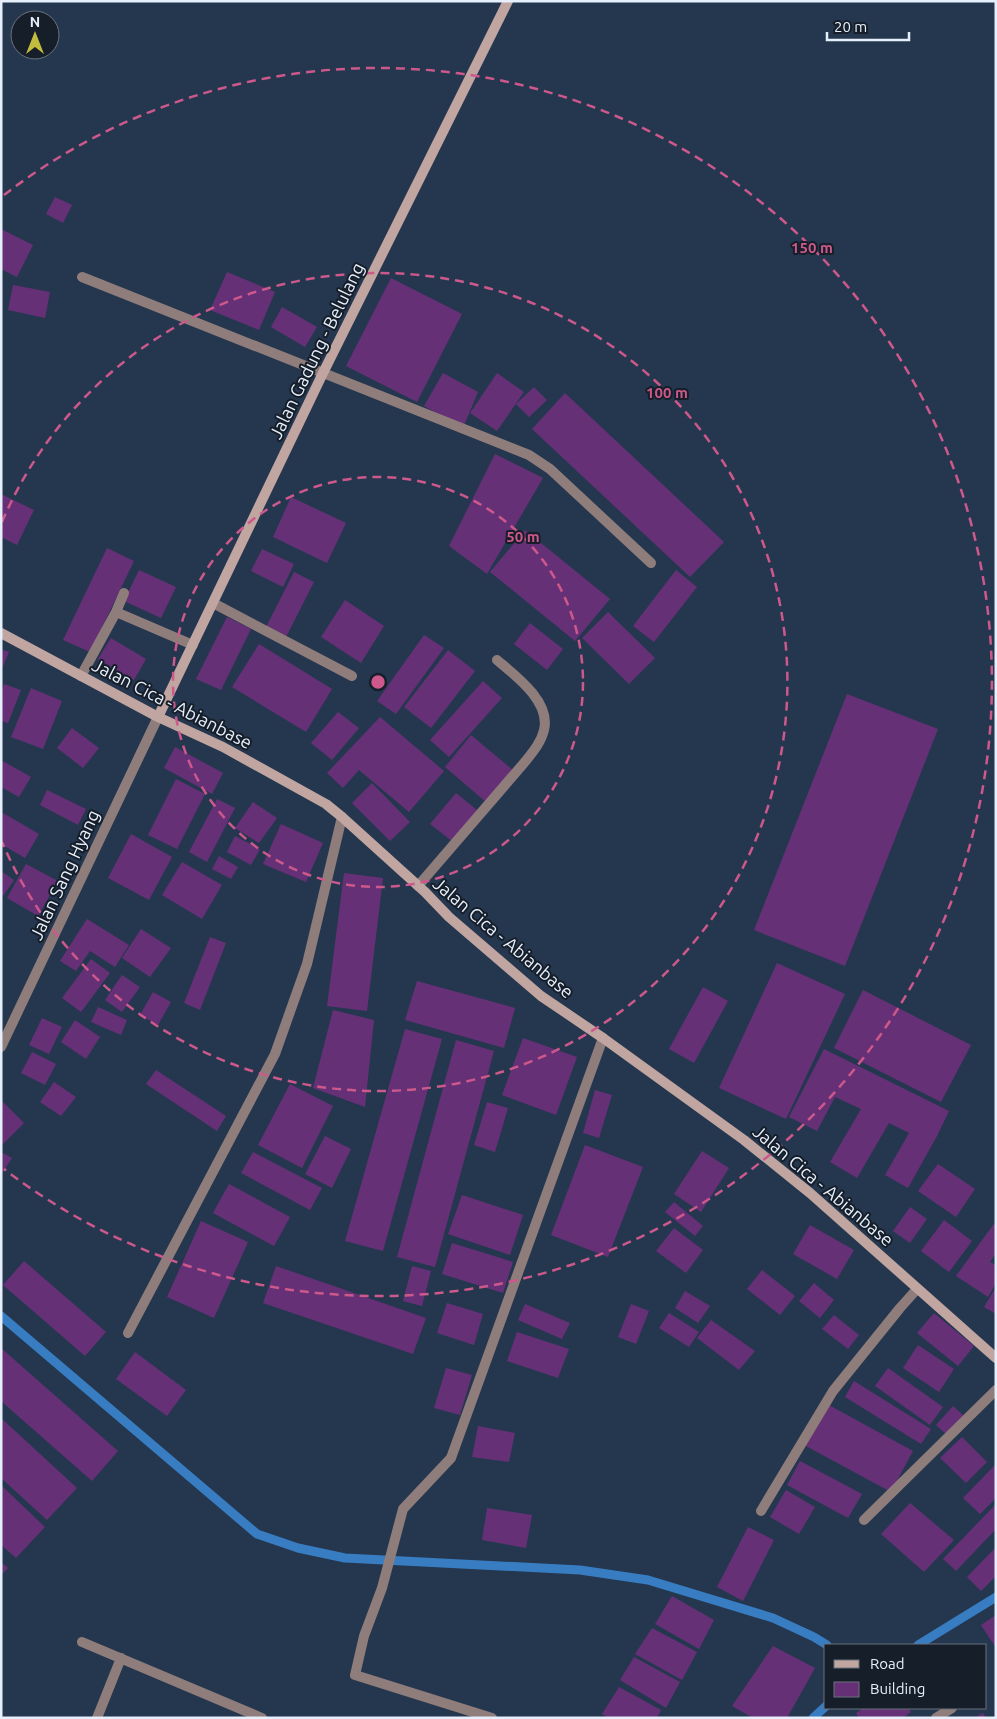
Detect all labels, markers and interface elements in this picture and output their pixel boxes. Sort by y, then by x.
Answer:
north arrow [10,10,60,60]
scale bar [827,10,910,42]
text: N [30,14,40,30]
text: 20 m [834,18,867,35]
text: 150 m [791,239,833,256]
street label: Jalan Gadung - Belulang [265,259,368,442]
text: 100 m [646,384,688,401]
text: 50 m [506,528,540,545]
street label: Jalan Cica - Abianbase [89,654,256,752]
centre of rings [369,673,387,691]
street label: Jalan Sang Hyang [25,806,103,943]
street label: Jalan Cica - Abianbase [430,873,578,1002]
street label: Jalan Cica - Abianbase [750,1121,898,1250]
legend [824,1644,987,1709]
text: Road [870,1655,905,1672]
text: Building [870,1680,925,1697]

